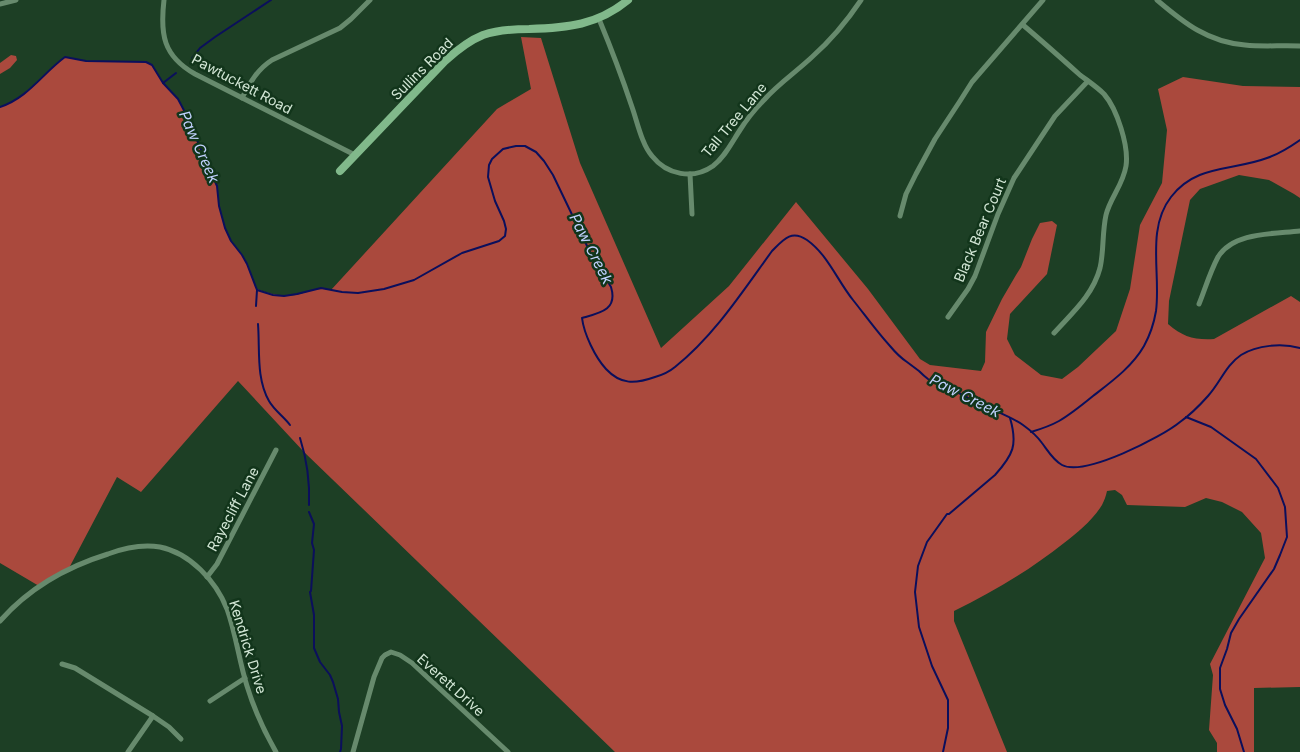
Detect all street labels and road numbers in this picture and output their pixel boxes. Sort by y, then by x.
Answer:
street label: Sullins Road [387,34,456,103]
street label: Pawtuckett Road [189,50,295,117]
street label: Tall Tree Lane [697,79,770,161]
street label: Black Bear Court [950,175,1009,284]
street label: Rayecliff Lane [203,464,262,554]
street label: Kendrick Drive [226,598,271,696]
street label: Everett Drive [414,650,489,719]

